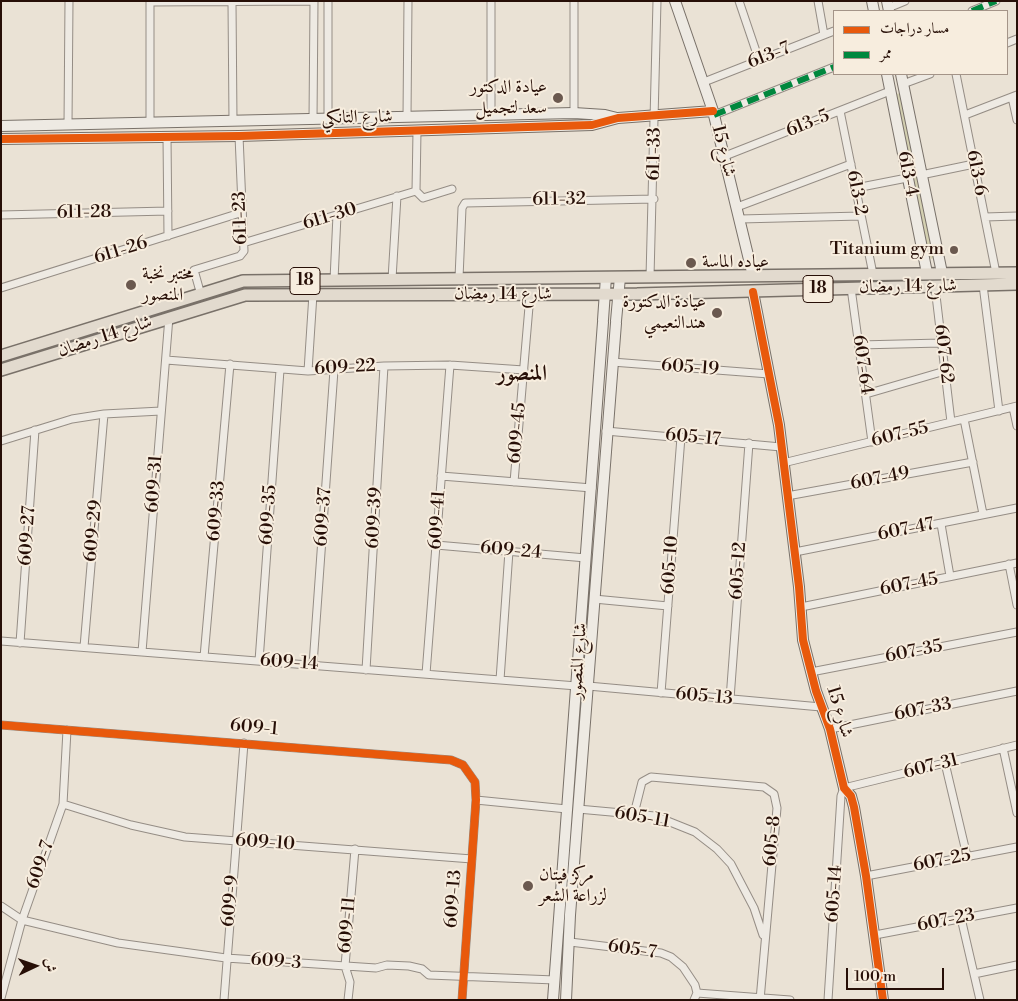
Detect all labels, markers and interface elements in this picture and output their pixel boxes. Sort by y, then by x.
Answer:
legend [833,10,1008,75]
text: مسار دراجات [880,19,949,38]
street label: 613-7 [744,38,794,74]
text: ممر [880,44,892,63]
place label: عيادة الدكتور سعد لتجميل [470,77,547,120]
marker: عيادة الدكتور سعد لتجميل [551,91,565,105]
street label: 613-5 [783,106,833,142]
street label: شارع التانكي [321,107,393,129]
street label: شارع 15 [706,123,740,179]
street label: 611-33 [644,127,666,181]
street label: 613-6 [961,148,991,198]
street label: 613-4 [892,149,922,199]
street label: 613-2 [841,169,871,217]
street label: 611-32 [532,189,586,211]
street label: 611-23 [229,191,253,245]
street label: 611-30 [300,199,360,235]
street label: 611-28 [56,202,112,224]
street label: 611-26 [92,233,150,269]
place label: Titanium gym [830,239,944,261]
marker: Titanium gym [948,244,960,256]
place label: عياده الماسة [702,252,769,274]
marker: عياده الماسة [684,256,698,270]
place label: مختبر نخبة المنصور [142,264,194,306]
road number: 18 [290,268,320,294]
street label: شارع 14 رمضان [859,275,957,299]
road number: 18 [803,276,833,302]
marker: مختبر نخبة المنصور [124,278,138,292]
street label: شارع 14 رمضان [454,284,552,306]
place label: عيادة الدكتورة هندالنعيمي [622,292,706,334]
marker: عيادة الدكتورة هندالنعيمي [710,306,724,320]
street label: شارع 14 رمضان [55,312,155,362]
street label: 607-62 [929,323,957,385]
street label: 607-64 [847,334,877,396]
street label: 605-19 [660,355,720,381]
street label: 609-22 [314,356,376,380]
district label: المنصور [497,362,547,388]
street label: 609-45 [505,401,531,465]
street label: 607-55 [869,417,931,453]
street label: 605-17 [664,425,722,451]
street label: 609-31 [142,454,168,514]
street label: 607-49 [849,463,911,495]
street label: 609-33 [204,480,230,542]
street label: 609-35 [256,484,282,546]
street label: 609-37 [311,487,337,547]
street label: 609-39 [363,487,387,549]
street label: 609-41 [425,490,451,550]
street label: 609-29 [81,499,107,563]
street label: 609-27 [15,505,41,567]
street label: 607-47 [876,514,936,546]
street label: 605-10 [658,535,684,595]
street label: 609-24 [479,538,543,564]
street label: 605-12 [726,541,752,601]
street label: 607-45 [878,569,940,601]
street label: شارع المنصور [566,622,592,700]
street label: 607-35 [883,636,945,668]
street label: 609-14 [259,650,319,676]
street label: 605-13 [674,684,734,710]
street label: شارع 15 [821,684,857,740]
street label: 607-33 [892,694,954,726]
street label: 609-1 [229,715,279,741]
street label: 607-31 [901,750,961,784]
street label: 605-11 [613,803,671,833]
street label: 605-8 [760,815,786,867]
street label: 609-10 [234,830,296,856]
street label: 609-7 [23,838,59,892]
street label: 607-25 [911,845,973,877]
place label: مركز فيتان لزراعة الشعر [539,865,607,908]
street label: 605-14 [822,865,848,923]
street label: 609-13 [441,869,467,929]
street label: 609-9 [218,874,244,928]
marker: مركز فيتان لزراعة الشعر [521,879,535,893]
street label: 609-11 [335,896,361,954]
street label: 607-23 [915,905,977,937]
street label: 605-7 [606,936,658,964]
north arrow [10,941,60,991]
street label: 609-3 [250,949,302,975]
text: ش [41,958,59,973]
scale bar [848,958,946,990]
text: 100 m [854,967,896,986]

